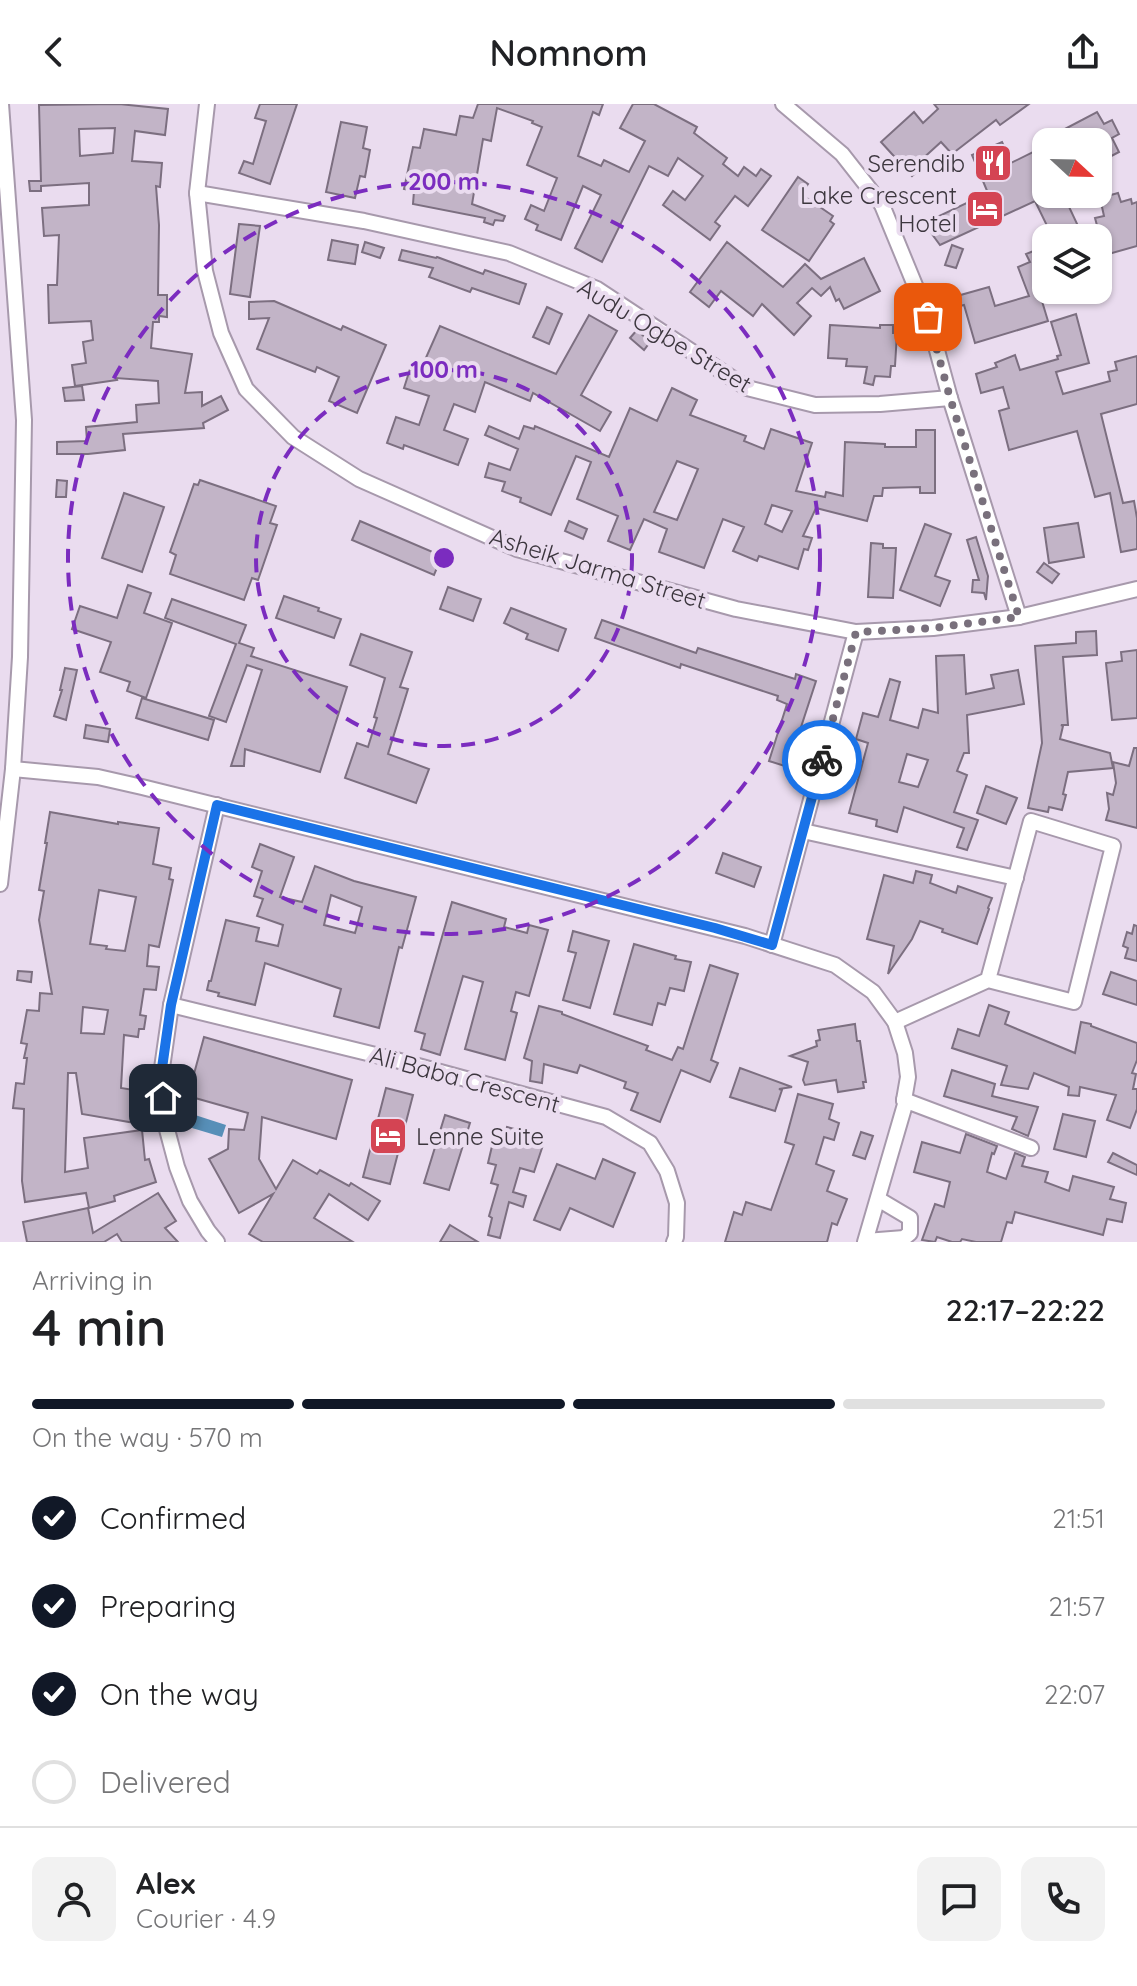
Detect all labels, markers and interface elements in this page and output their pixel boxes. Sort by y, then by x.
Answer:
icon: back [32,30,76,74]
text: Nomnom [489,30,648,75]
icon: share [1061,30,1105,74]
north arrow [1032,128,1112,208]
map controls [1032,128,1112,304]
restaurant icon: Serendib [972,142,1014,184]
place label: Serendib [868,148,965,178]
text: 200 m [408,166,480,196]
place label: Lake Crescent Hotel [800,180,957,238]
hotel icon: Lake Crescent Hotel [964,188,1006,230]
button: layers [1032,224,1112,304]
street label: Audu Ogbe Street [573,271,757,399]
pin [894,283,962,351]
icon: bag [906,295,950,339]
text: 100 m [410,354,478,384]
street label: Asheik Jarma Street [486,521,710,615]
centre of rings [430,544,458,572]
courier [782,720,862,800]
icon: bike [800,738,844,782]
street label: Ali Baba Crescent [367,1039,563,1119]
pin [129,1064,197,1132]
icon: home [141,1076,185,1120]
hotel icon: Lenne Suite [367,1115,409,1157]
place label: Lenne Suite [416,1121,544,1151]
text: Arriving in [32,1264,153,1297]
text: 22:17–22:22 [946,1291,1105,1329]
text: 4 min [32,1294,166,1359]
text: On the way · 570 m [32,1421,263,1454]
icon: check [32,1496,76,1540]
text: Confirmed [100,1499,246,1537]
text: 21:51 [1052,1502,1105,1535]
icon: check [32,1584,76,1628]
text: Preparing [100,1587,236,1625]
text: 21:57 [1049,1590,1105,1623]
icon: check [32,1672,76,1716]
text: On the way [100,1675,259,1713]
text: 22:07 [1044,1678,1105,1711]
text: Delivered [100,1763,231,1801]
button: person [32,1857,116,1941]
button: chat [917,1857,1001,1941]
button: phone [1021,1857,1105,1941]
text: Alex [136,1864,195,1902]
text: Courier · 4.9 [136,1902,276,1935]

